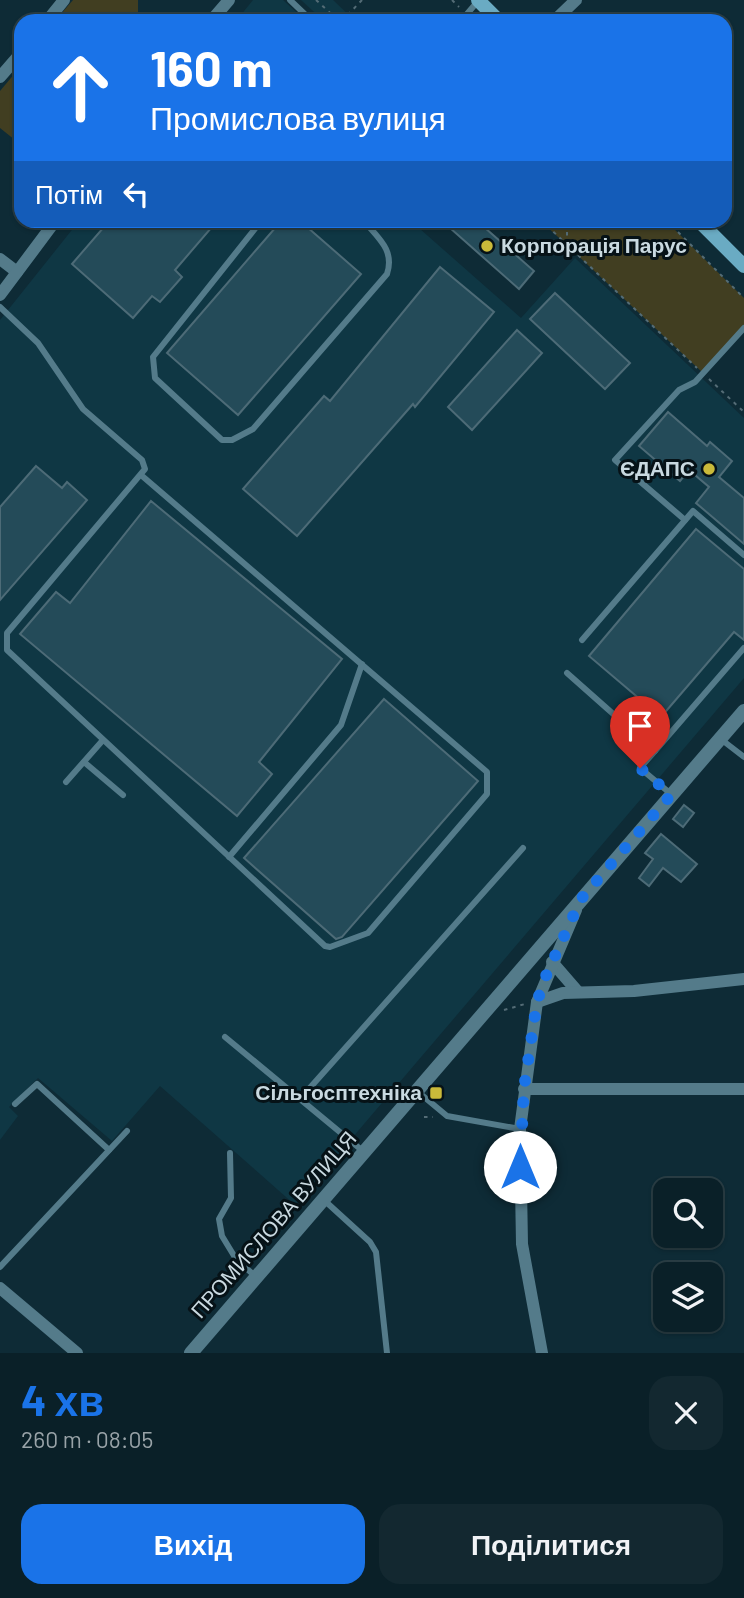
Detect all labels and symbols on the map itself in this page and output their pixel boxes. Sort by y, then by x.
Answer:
place label: Корпорація Парус [501,232,687,257]
marker: Корпорація Парус [479,238,495,254]
place label: ЄДАПС [620,455,695,480]
marker: ЄДАПС [701,461,717,477]
pin [610,696,670,768]
place label: Сільгосптехніка [255,1079,422,1104]
marker: Сільгосптехніка [428,1085,444,1101]
street label: ПРОМИСЛОВА ВУЛИЦЯ [185,1126,361,1322]
position arrow [483,1130,557,1204]

